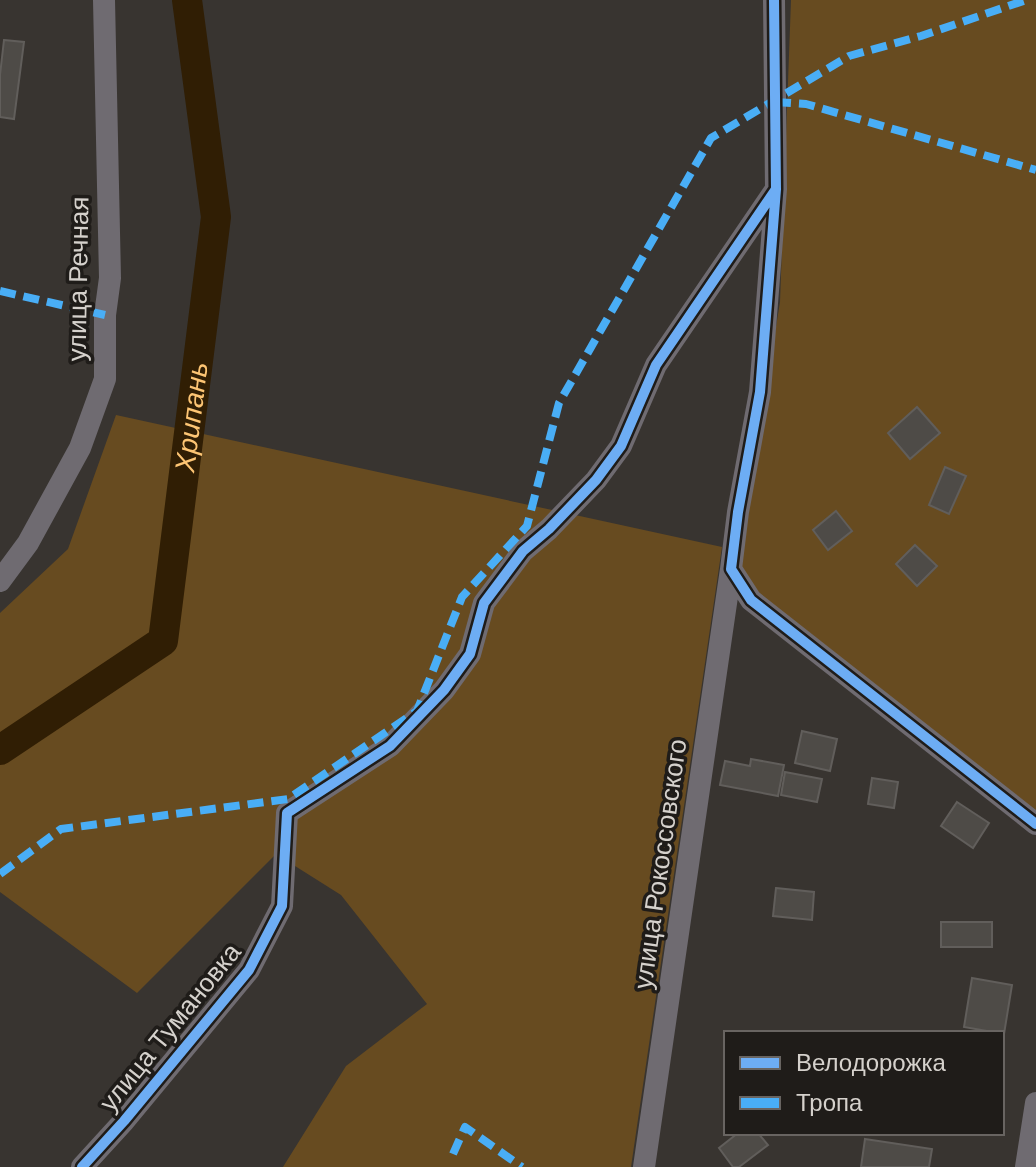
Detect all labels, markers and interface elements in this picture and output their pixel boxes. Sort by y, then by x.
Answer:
street label: улица Речная [62,196,94,362]
water label: Хрипань [169,360,213,475]
street label: улица Рокоссовского [628,737,692,991]
street label: улица Тумановка [93,937,247,1117]
legend [724,1031,1004,1135]
text: Велодорожка [796,1049,947,1076]
text: Тропа [796,1089,863,1116]

